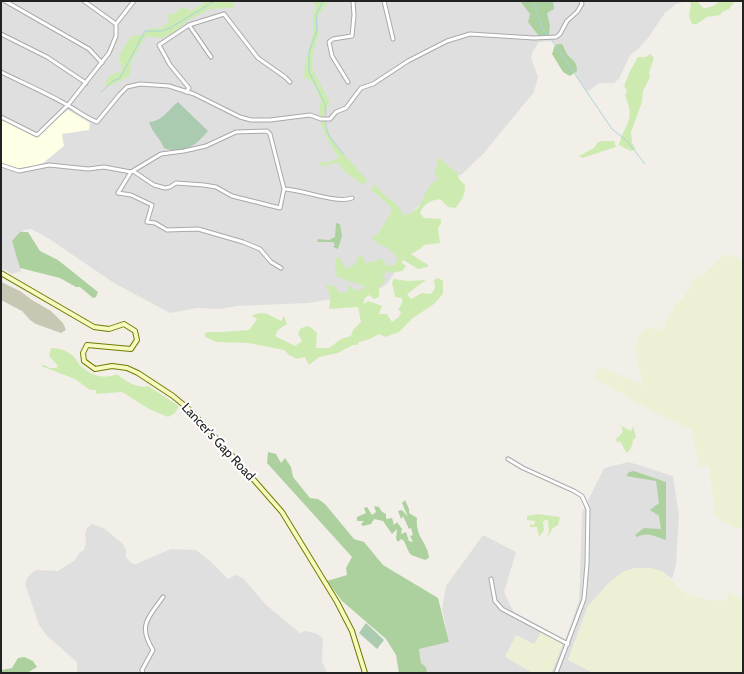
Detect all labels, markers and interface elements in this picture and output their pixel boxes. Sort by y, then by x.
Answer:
street label: Lancer's Gap Road [178,400,258,484]

